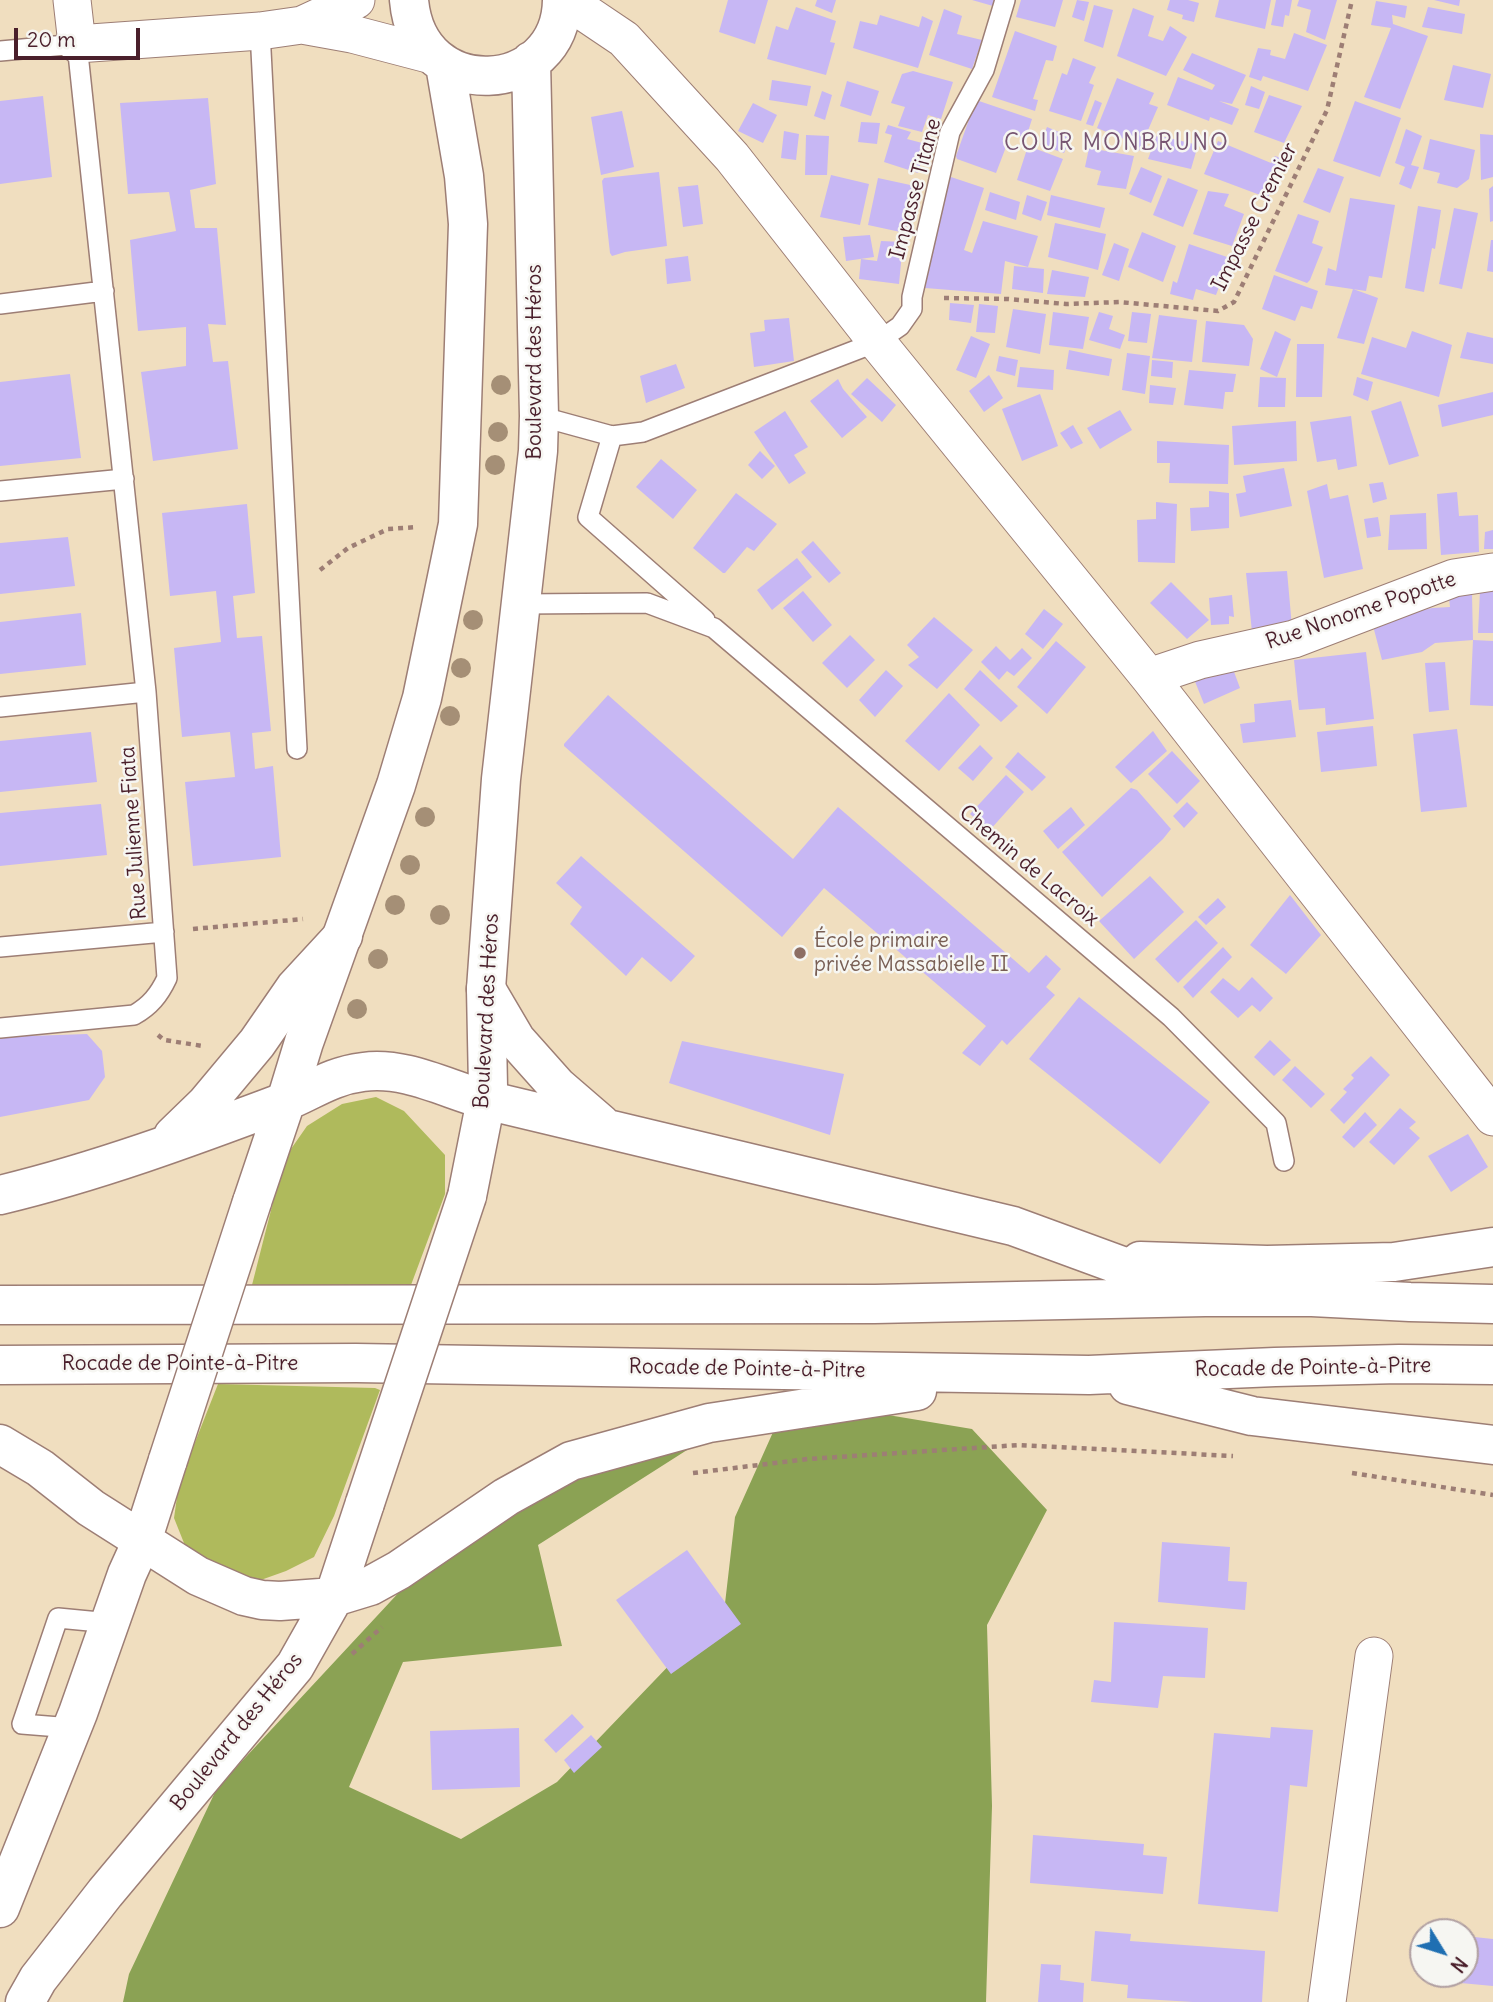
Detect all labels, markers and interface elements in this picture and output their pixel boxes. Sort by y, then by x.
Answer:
scale bar [18,14,144,58]
text: 20 m [27,26,76,53]
street label: Impasse Titane [885,116,947,262]
district label: COUR MONBRUNO [1006,129,1228,157]
street label: Impasse Cremier [1207,139,1303,295]
street label: Boulevard des Héros [522,264,548,460]
street label: Rue Nonome Popotte [1263,567,1459,655]
street label: Rue Julienne Fiata [115,746,153,920]
street label: Chemin de Lacroix [954,800,1104,932]
street label: Boulevard des Héros [469,913,505,1109]
place label: École primaire privée Massabielle II [814,928,1009,978]
marker: École primaire privée Massabielle II [792,945,808,961]
street label: Rocade de Pointe-à-Pitre [62,1351,298,1377]
street label: Rocade de Pointe-à-Pitre [1194,1353,1432,1383]
street label: Rocade de Pointe-à-Pitre [628,1354,866,1384]
street label: Boulevard des Héros [166,1648,308,1816]
north arrow [1409,1918,1479,1988]
text: N [1445,1952,1472,1977]

